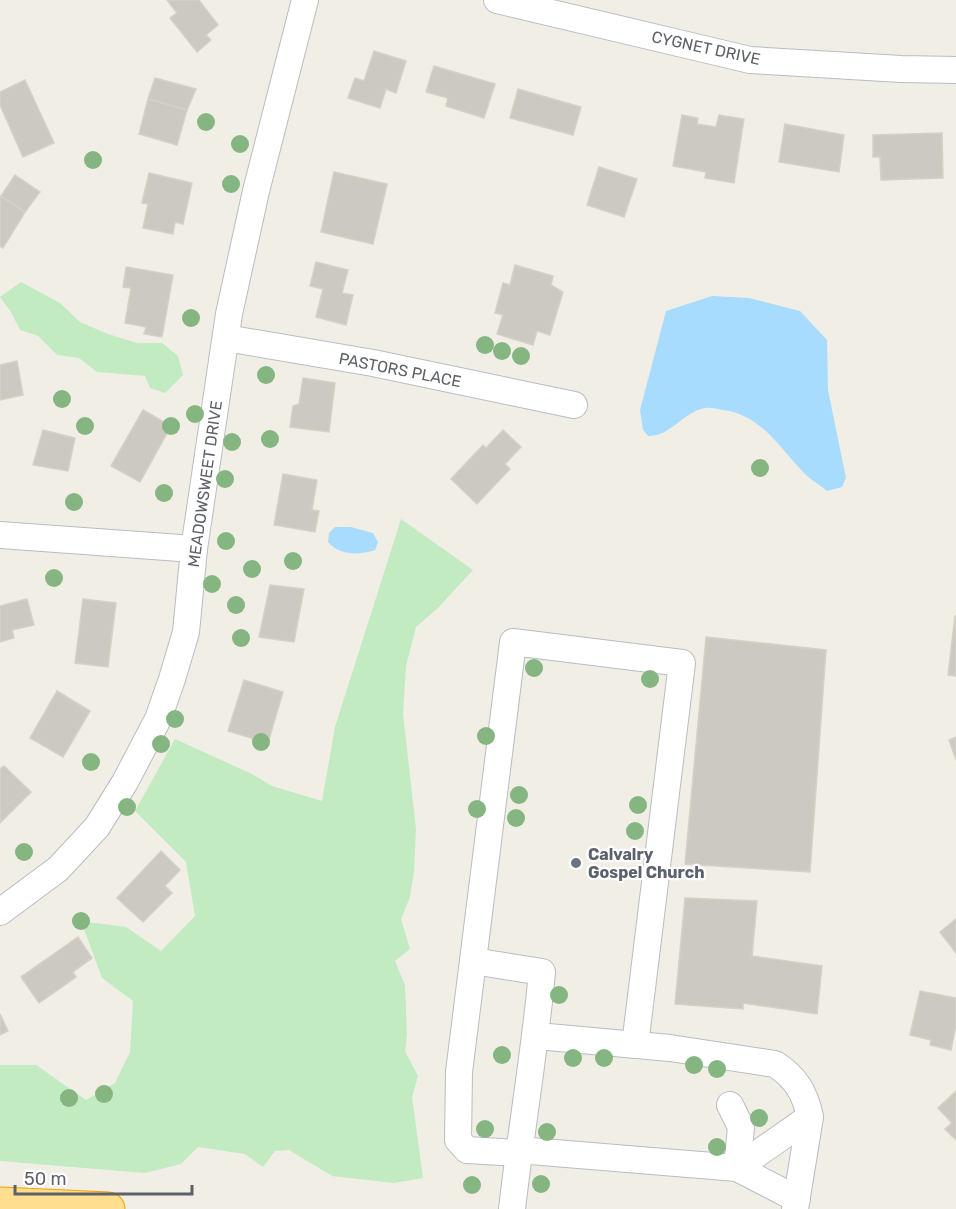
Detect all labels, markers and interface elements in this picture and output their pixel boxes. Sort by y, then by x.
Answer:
street label: CYGNET DRIVE [650,27,762,69]
street label: PASTORS PLACE [337,349,463,391]
street label: MEADOWSWEET DRIVE [184,399,226,569]
place label: Calvalry Gospel Church [588,845,705,882]
marker: Calvalry Gospel Church [569,856,583,870]
scale bar [15,1158,192,1196]
text: 50 m [24,1168,67,1190]

